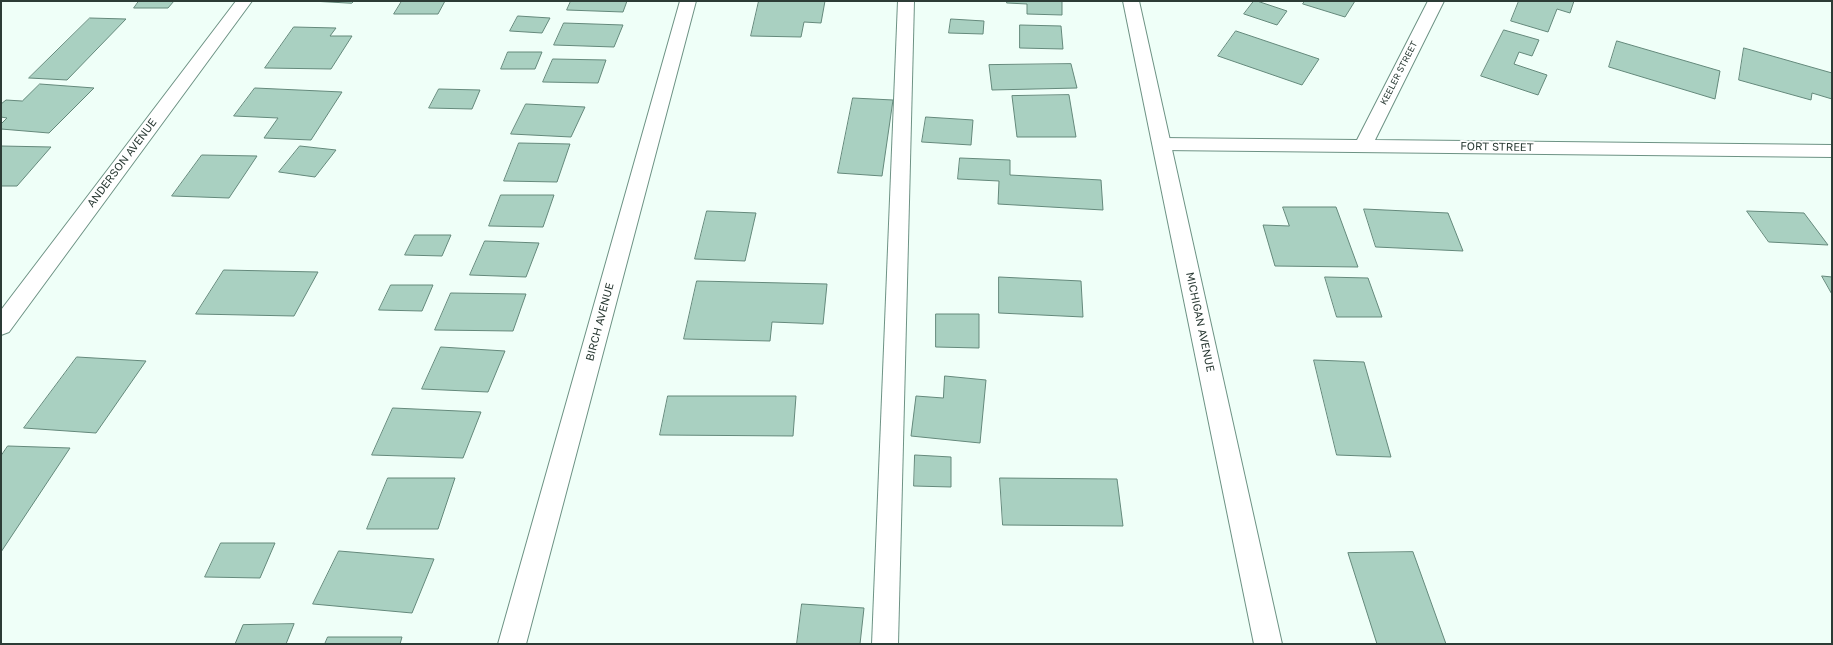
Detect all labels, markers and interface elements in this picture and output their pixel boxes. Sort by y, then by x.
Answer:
street label: KEELER STREET [1378,39,1420,107]
street label: ANDERSON AVENUE [84,116,160,210]
street label: FORT STREET [1460,140,1534,154]
street label: MICHIGAN AVENUE [1183,271,1217,373]
street label: BIRCH AVENUE [583,281,617,363]

